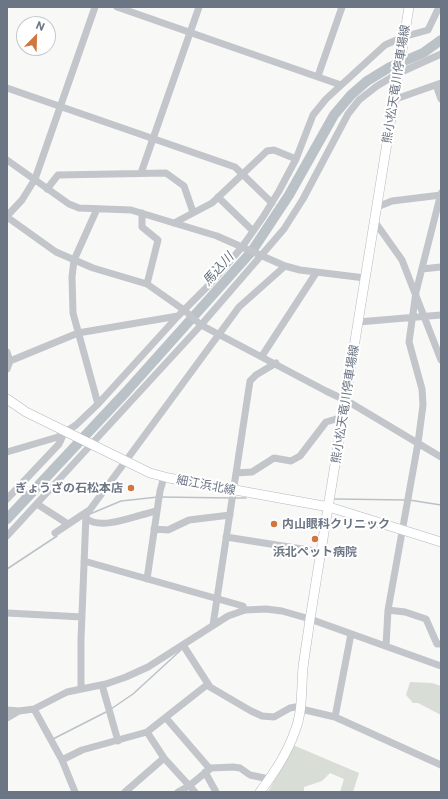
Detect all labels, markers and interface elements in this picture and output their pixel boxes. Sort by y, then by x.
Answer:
north arrow [16,16,56,56]
text: N [34,18,47,33]
street label: 熊小松天竜川停車場線 [380,24,412,144]
water label: 馬込川 [199,249,237,289]
street label: 熊小松天竜川停車場線 [329,344,361,464]
street label: 細江浜北線 [175,472,237,498]
place label: ぎょうざの石松本店 [15,481,123,495]
marker: ぎょうざの石松本店 [126,483,136,493]
place label: 内山眼科クリニック [282,517,390,531]
marker: 内山眼科クリニック [269,519,279,529]
marker: 浜北ペット病院 [310,534,320,544]
place label: 浜北ペット病院 [273,545,357,559]

